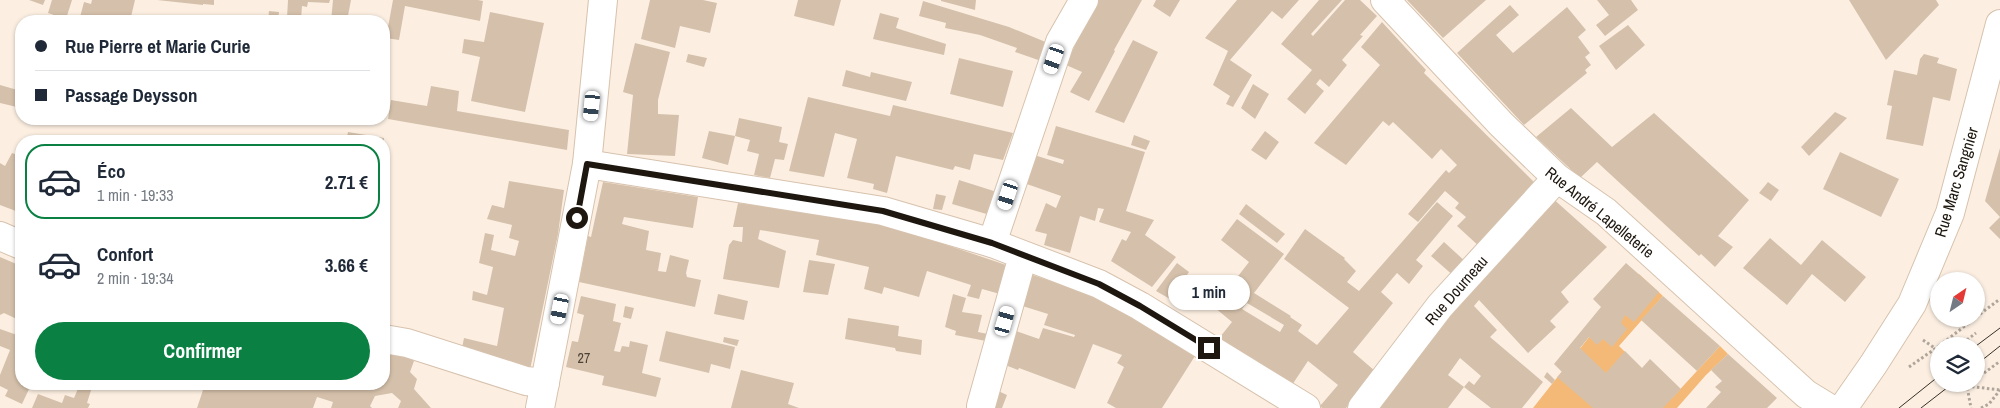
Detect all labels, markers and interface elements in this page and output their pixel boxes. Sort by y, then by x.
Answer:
text: Rue Pierre et Marie Curie [65,33,250,59]
car [1042,42,1065,76]
text: Passage Deysson [65,82,198,108]
car [582,90,601,122]
street label: Rue Marc Sangnier [1929,124,1983,240]
text: Éco [97,158,126,184]
icon: car [37,159,82,204]
street label: Rue André Lapelleterie [1541,161,1659,263]
text: 2.71 € [325,169,368,195]
car [996,178,1019,212]
text: 1 min · 19:33 [97,184,174,206]
route start [566,207,588,229]
text: Confort [97,241,153,267]
icon: car [37,242,82,287]
street label: Rue Dourneau [1420,251,1492,329]
text: 3.66 € [325,252,368,278]
text: 2 min · 19:34 [97,267,174,289]
north arrow [1930,272,1985,328]
map controls [1930,272,1985,392]
callout: 1 min [1168,276,1250,310]
text: 1 min [1192,281,1226,303]
car [549,293,570,325]
car [993,305,1016,337]
button: Confirmer [35,322,370,380]
route end [1198,337,1220,359]
button: layers [1930,337,1985,392]
house number: 27 [578,349,590,367]

